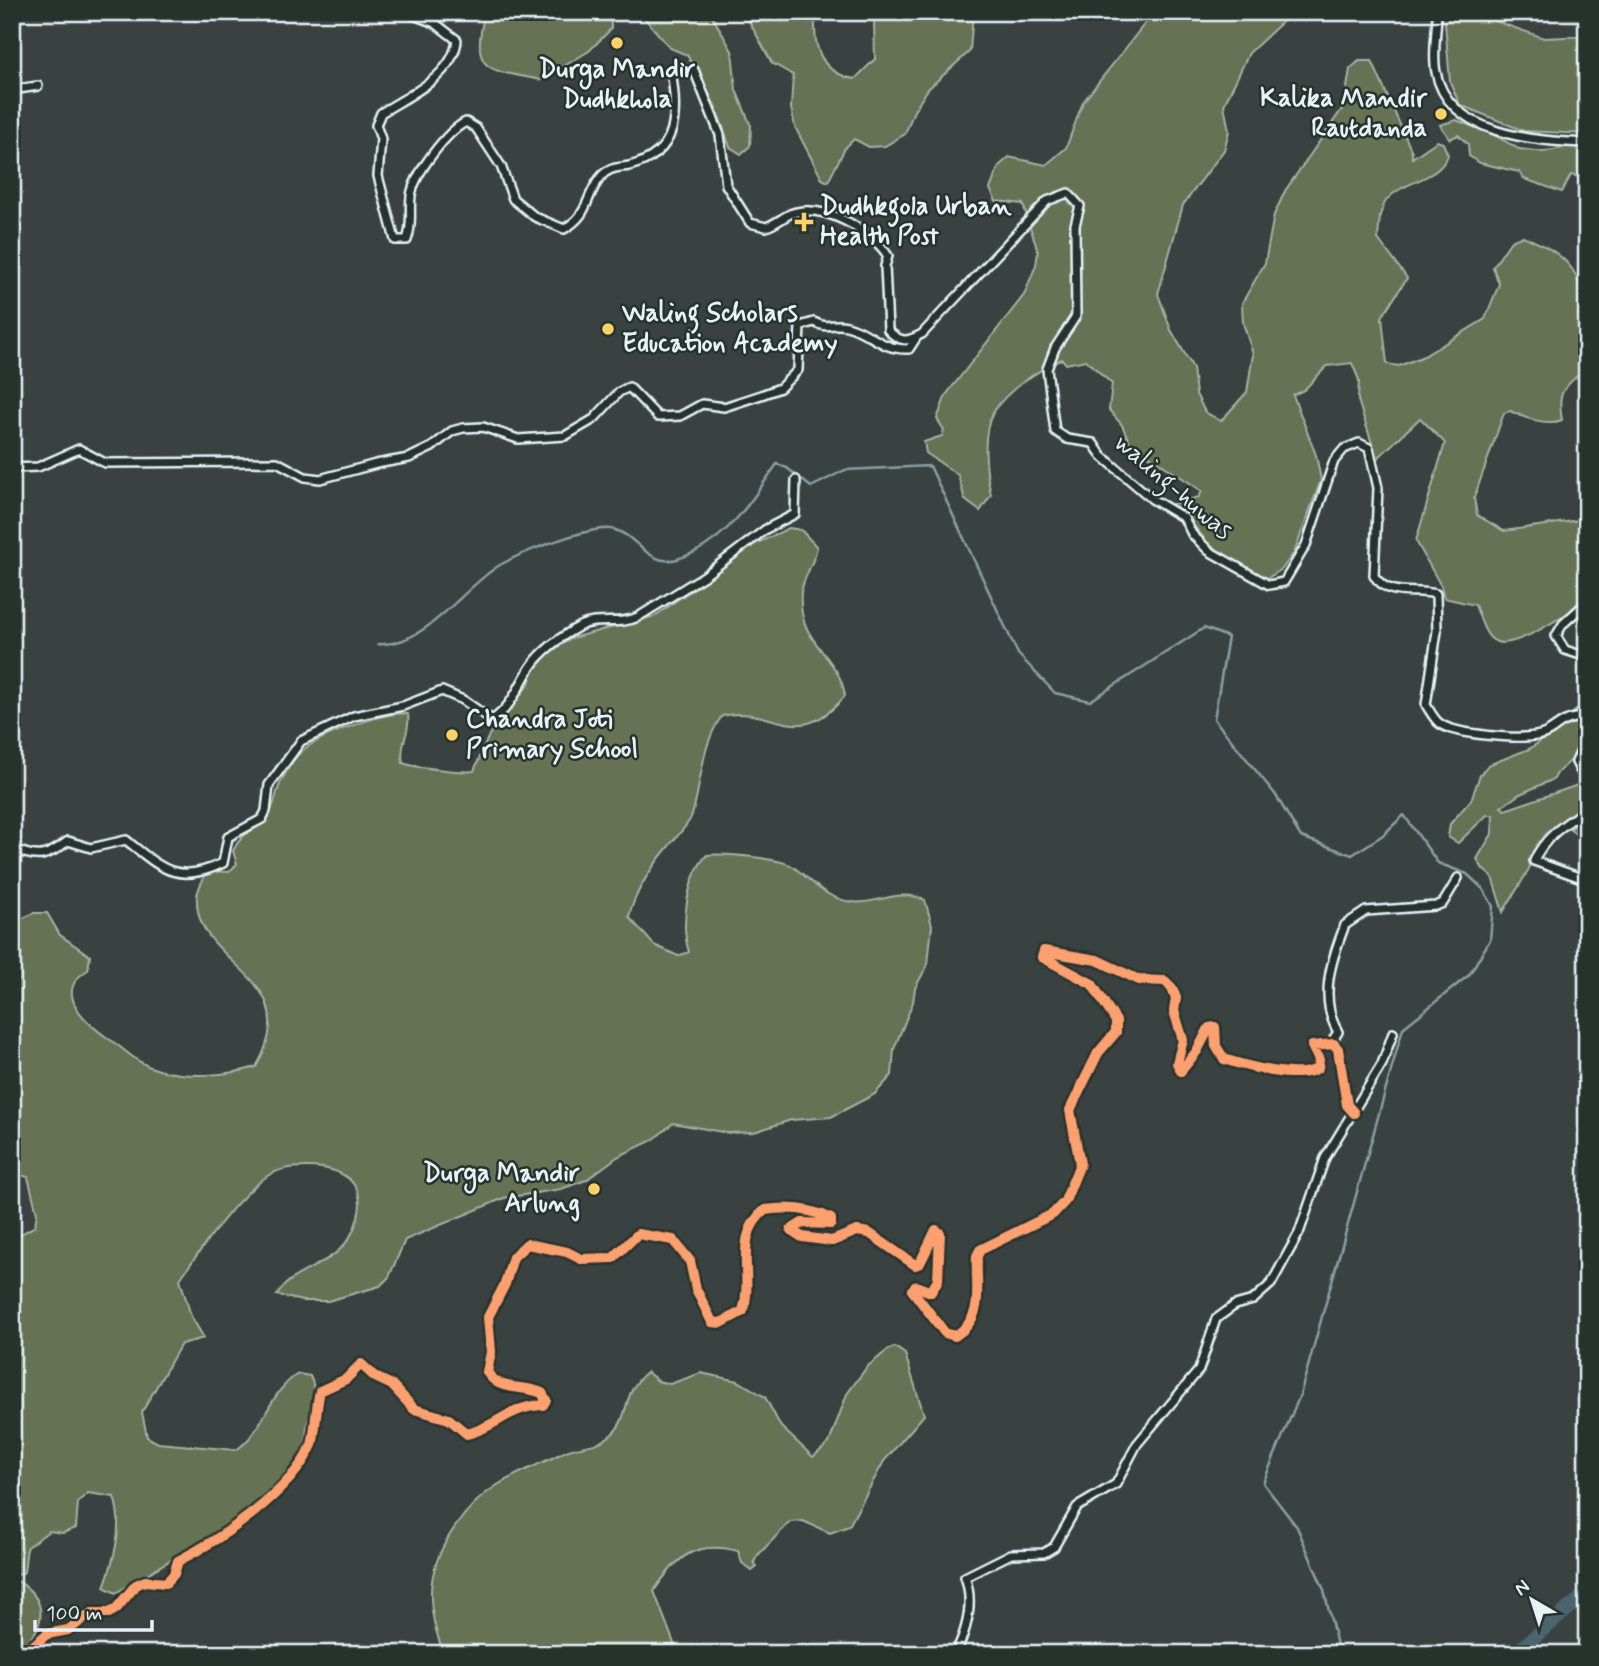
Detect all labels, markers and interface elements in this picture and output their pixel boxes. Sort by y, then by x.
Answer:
marker: Durga Mandir Dudhkhola [609,35,625,51]
place label: Durga Mandir Dudhkhola [538,53,696,117]
place label: Kalika Mandir Rautdanda [1260,82,1428,146]
marker: Kalika Mandir Rautdanda [1433,106,1449,122]
place label: Dudhkgola Urban Health Post [820,190,1012,254]
marker: Dudhkgola Urban Health Post [794,212,814,232]
place label: Waling Scholars Education Academy [621,297,838,361]
marker: Waling Scholars Education Academy [600,321,616,337]
street label: waling-huwas [1105,426,1239,550]
place label: Chandra Joti Primary School [466,703,638,767]
marker: Chandra Joti Primary School [444,727,460,743]
place label: Durga Mandir Arlung [423,1157,580,1222]
marker: Durga Mandir Arlung [586,1181,602,1197]
north arrow [1498,1564,1568,1634]
text: N [1509,1574,1535,1602]
scale bar [35,1589,152,1633]
text: 100 m [46,1600,102,1628]

